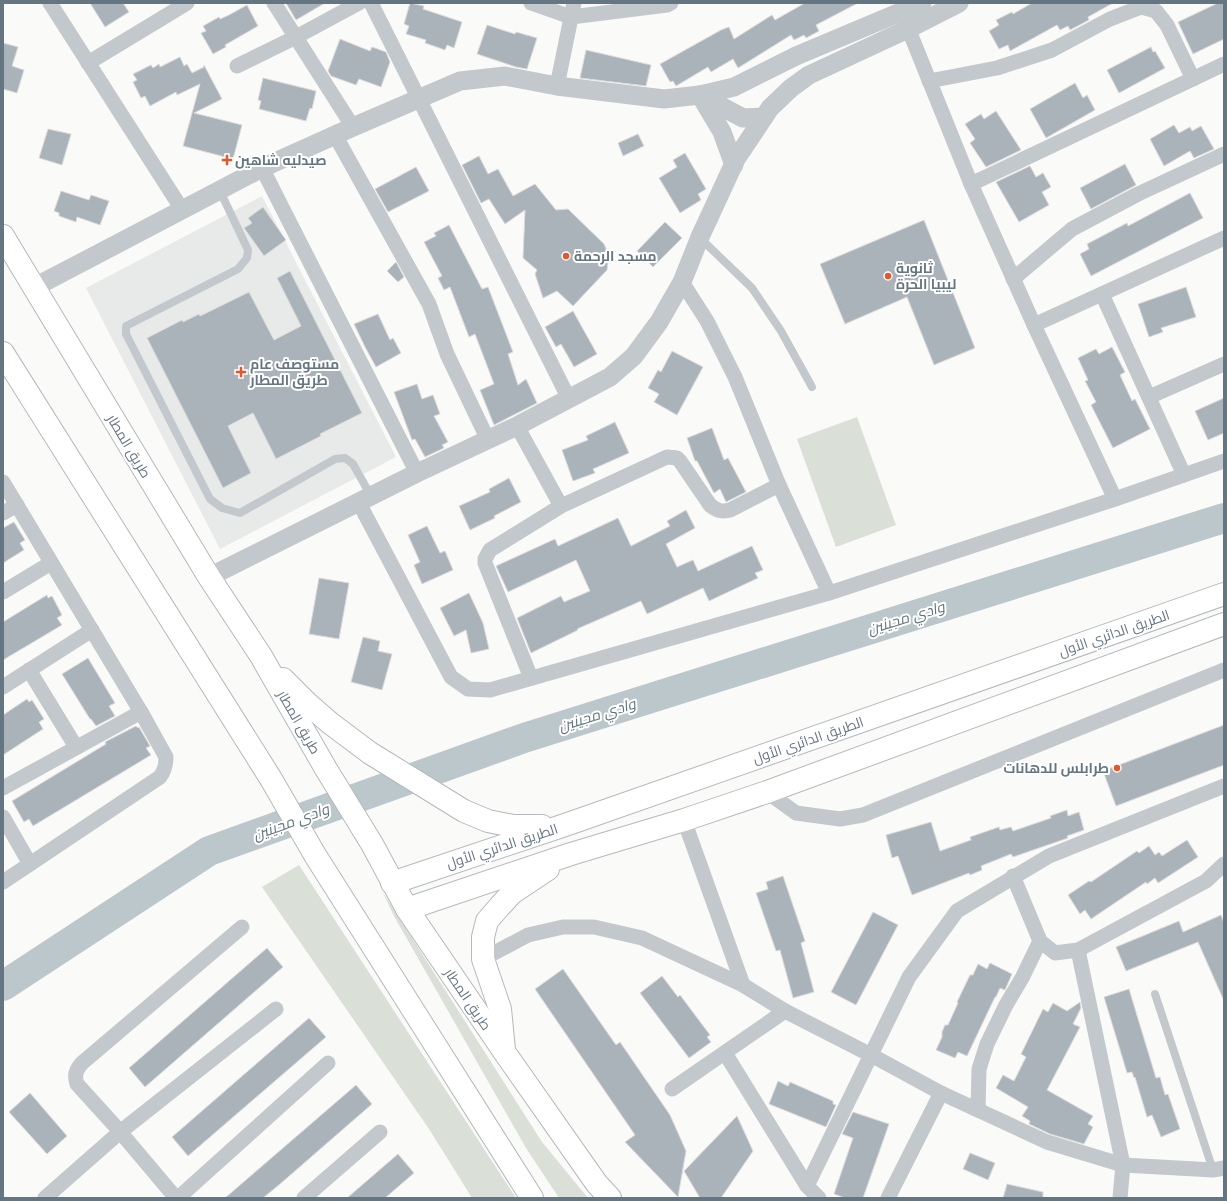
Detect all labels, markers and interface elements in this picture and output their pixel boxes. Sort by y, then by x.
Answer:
place label: صيدليه شاهين [235,151,327,169]
marker: صيدليه شاهين [222,155,232,165]
place label: مسجد الرحمة [574,247,657,265]
marker: مسجد الرحمة [561,251,571,261]
place label: ثانوية ليبيا الحرة [896,259,956,293]
marker: ثانوية ليبيا الحرة [883,271,893,281]
place label: مستوصف عام طريق المطار [249,355,339,389]
marker: مستوصف عام طريق المطار [235,366,247,378]
street label: طريق المطار [102,410,155,481]
water label: وادي مجينين [865,597,948,641]
street label: الطريق الدائري الأول [1056,606,1173,663]
street label: طريق المطار [273,686,325,757]
water label: وادي مجينين [556,694,639,738]
street label: الطريق الدائري الأول [750,713,867,770]
place label: طرابلس للدهانات [1004,759,1109,777]
marker: طرابلس للدهانات [1112,763,1122,773]
water label: وادي مجينين [250,799,333,847]
street label: الطريق الدائري الأول [444,819,561,875]
street label: طريق المطار [440,964,495,1033]

